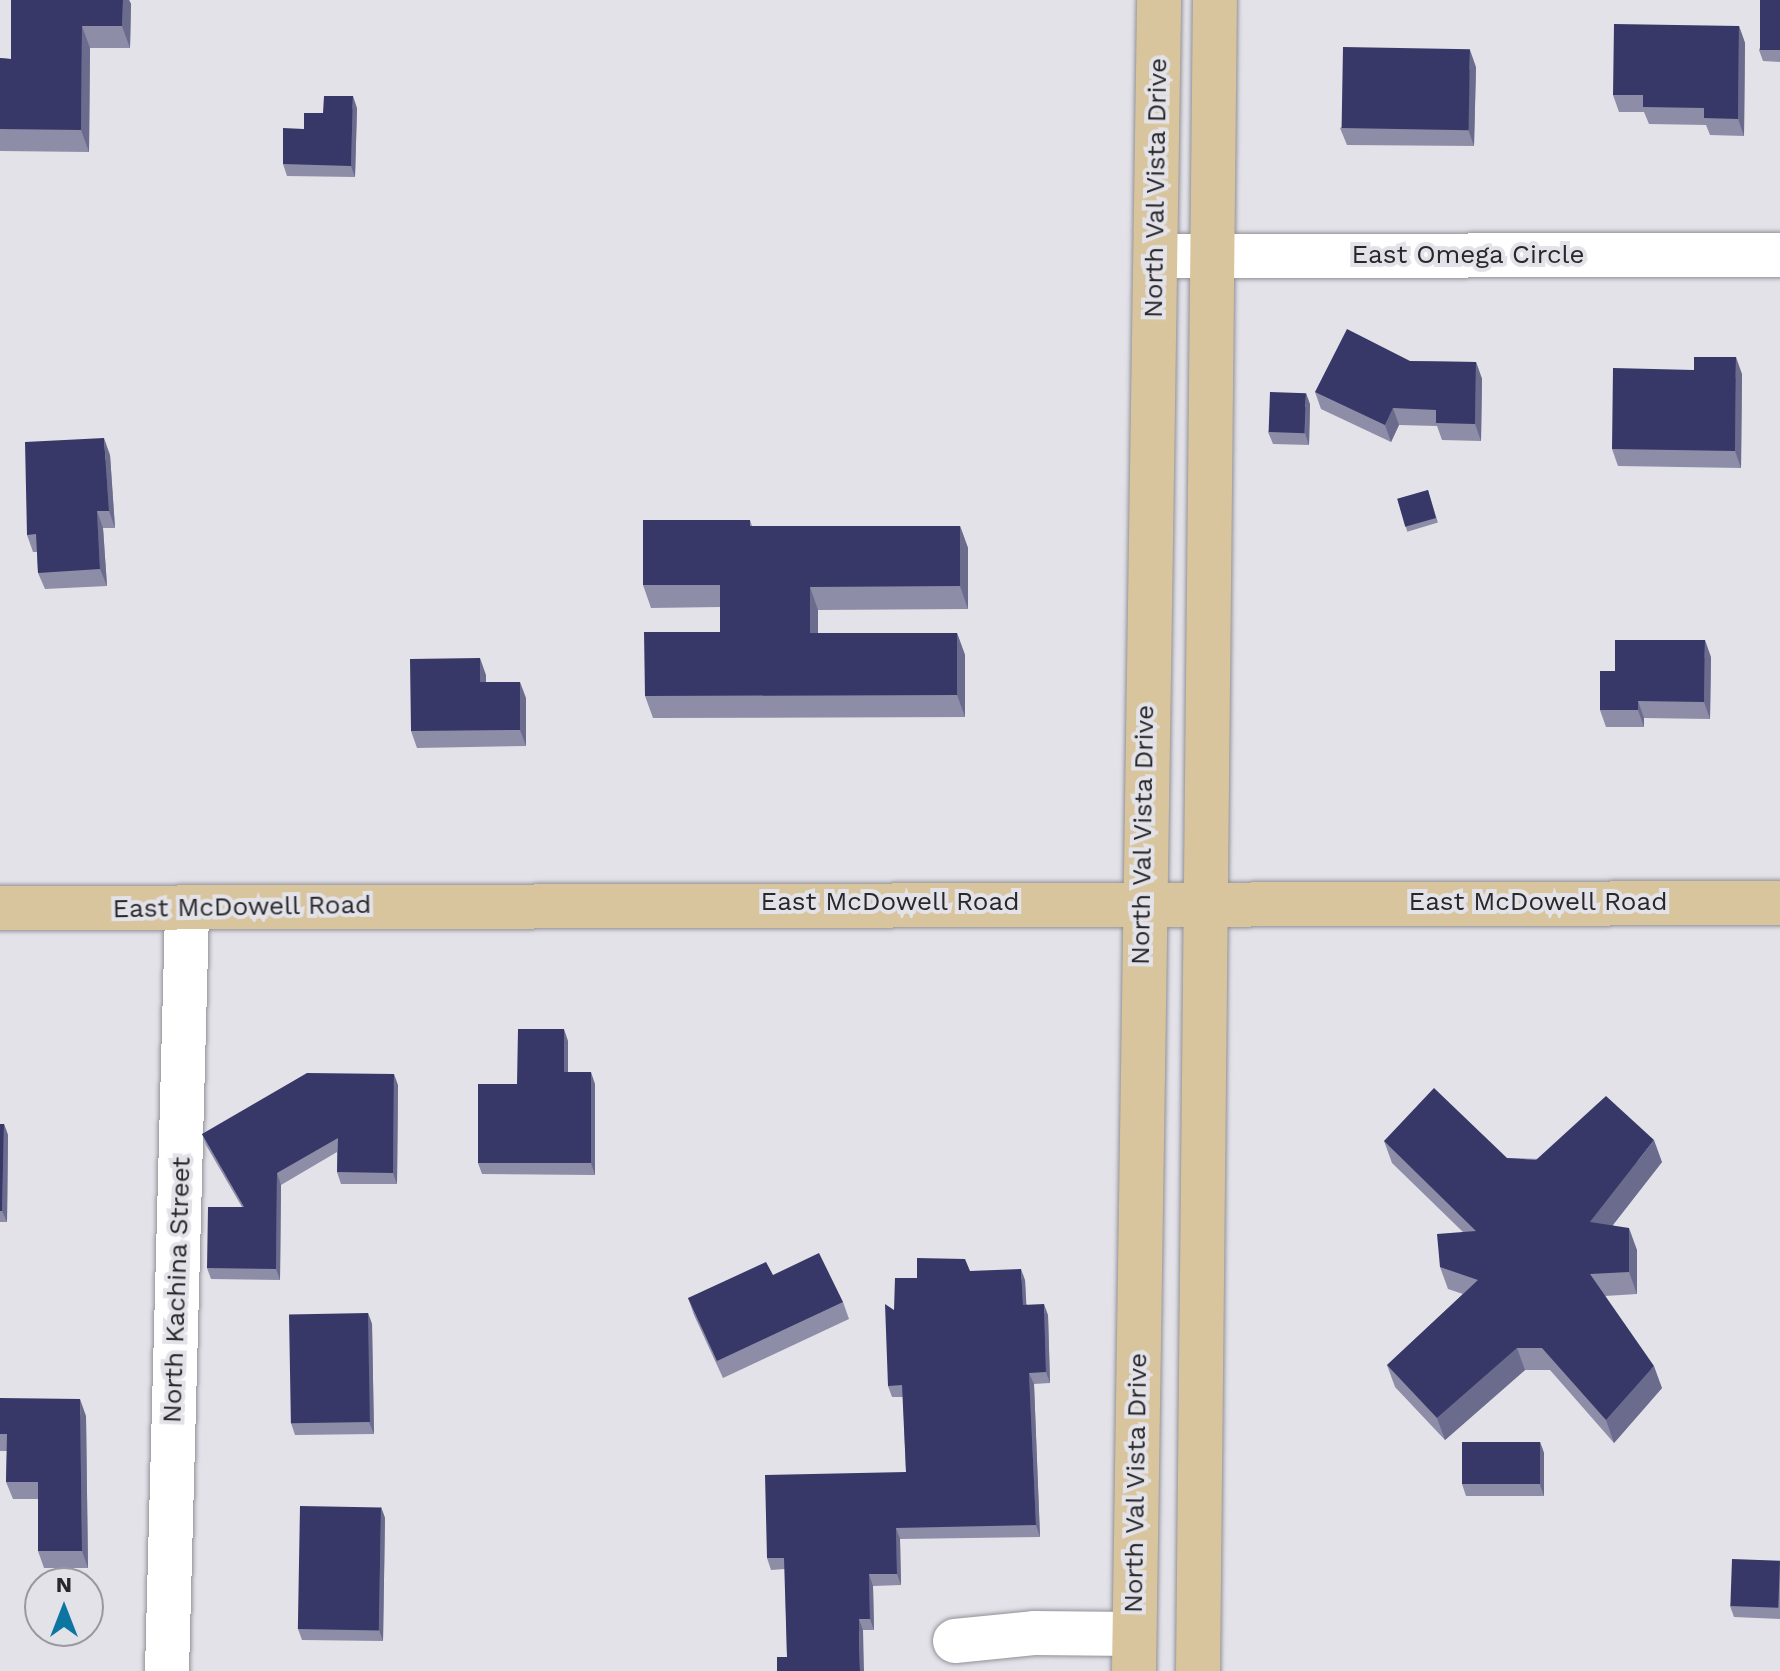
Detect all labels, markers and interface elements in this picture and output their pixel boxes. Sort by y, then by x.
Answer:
street label: North Val Vista Drive [1138,56,1174,320]
street label: East Omega Circle [1351,239,1585,271]
street label: North Val Vista Drive [1125,703,1161,967]
street label: East McDowell Road [760,886,1020,918]
street label: East McDowell Road [1408,886,1668,918]
street label: East McDowell Road [112,889,372,925]
street label: North Kachina Street [157,1156,197,1424]
street label: North Val Vista Drive [1118,1351,1154,1615]
north arrow [24,1567,104,1647]
text: N [56,1572,72,1597]

